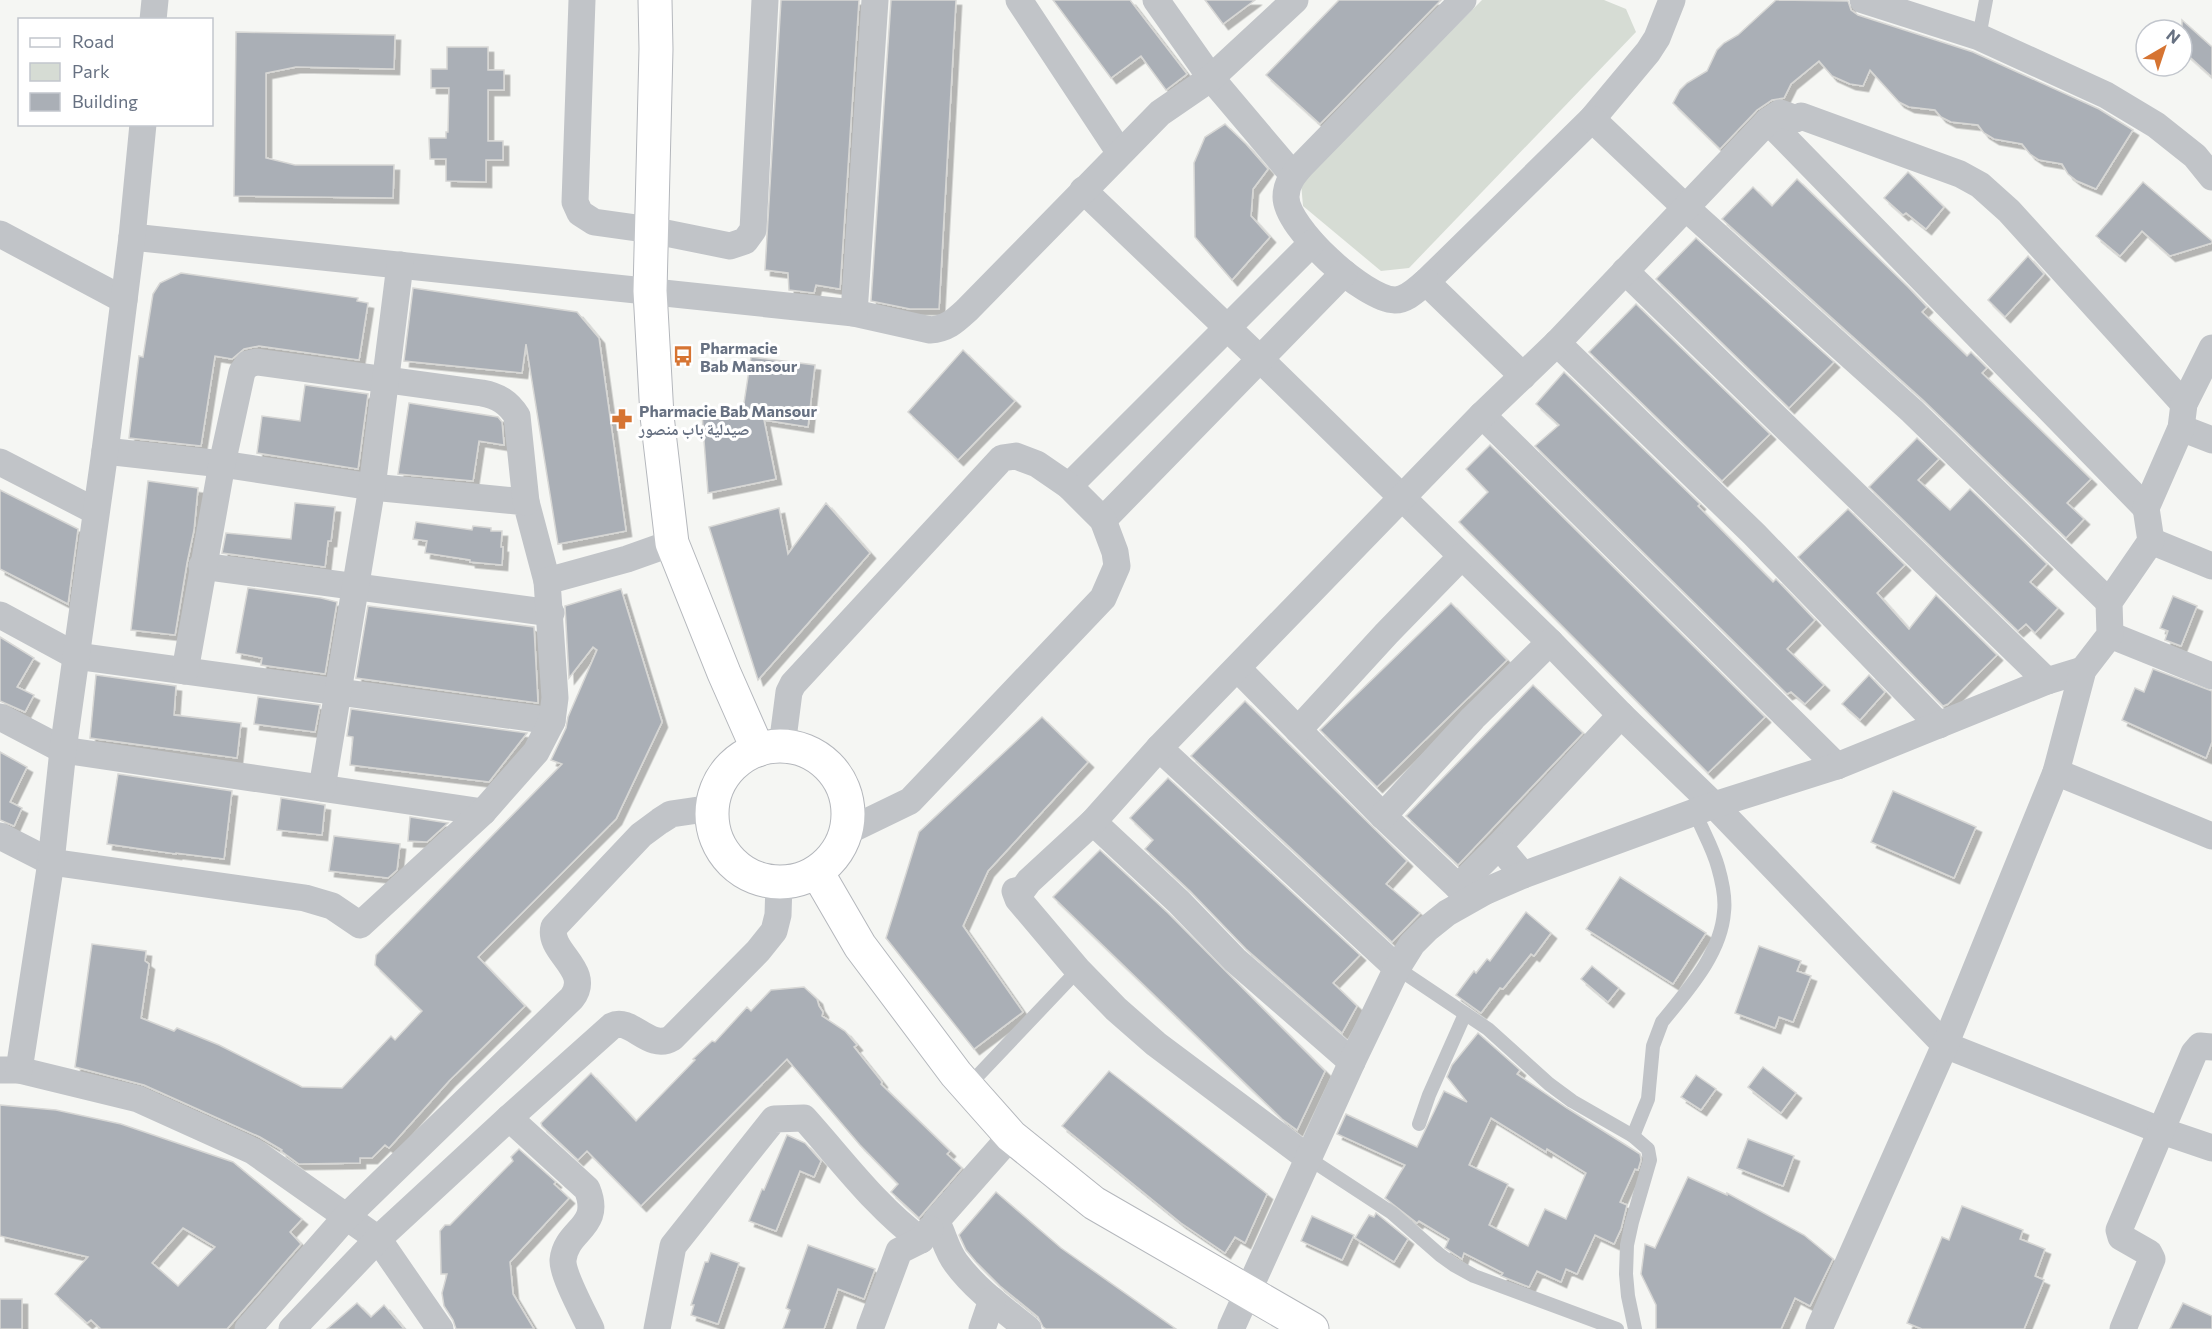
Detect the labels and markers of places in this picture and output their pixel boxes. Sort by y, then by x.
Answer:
place label: Pharmacie Bab Mansour [700,338,798,375]
bus stop icon: Pharmacie Bab Mansour [671,344,695,368]
place label: Pharmacie Bab Mansour صيدلية باب منصور [638,401,817,438]
pharmacy icon: Pharmacie Bab Mansour صيدلية باب منصور [610,407,634,431]

